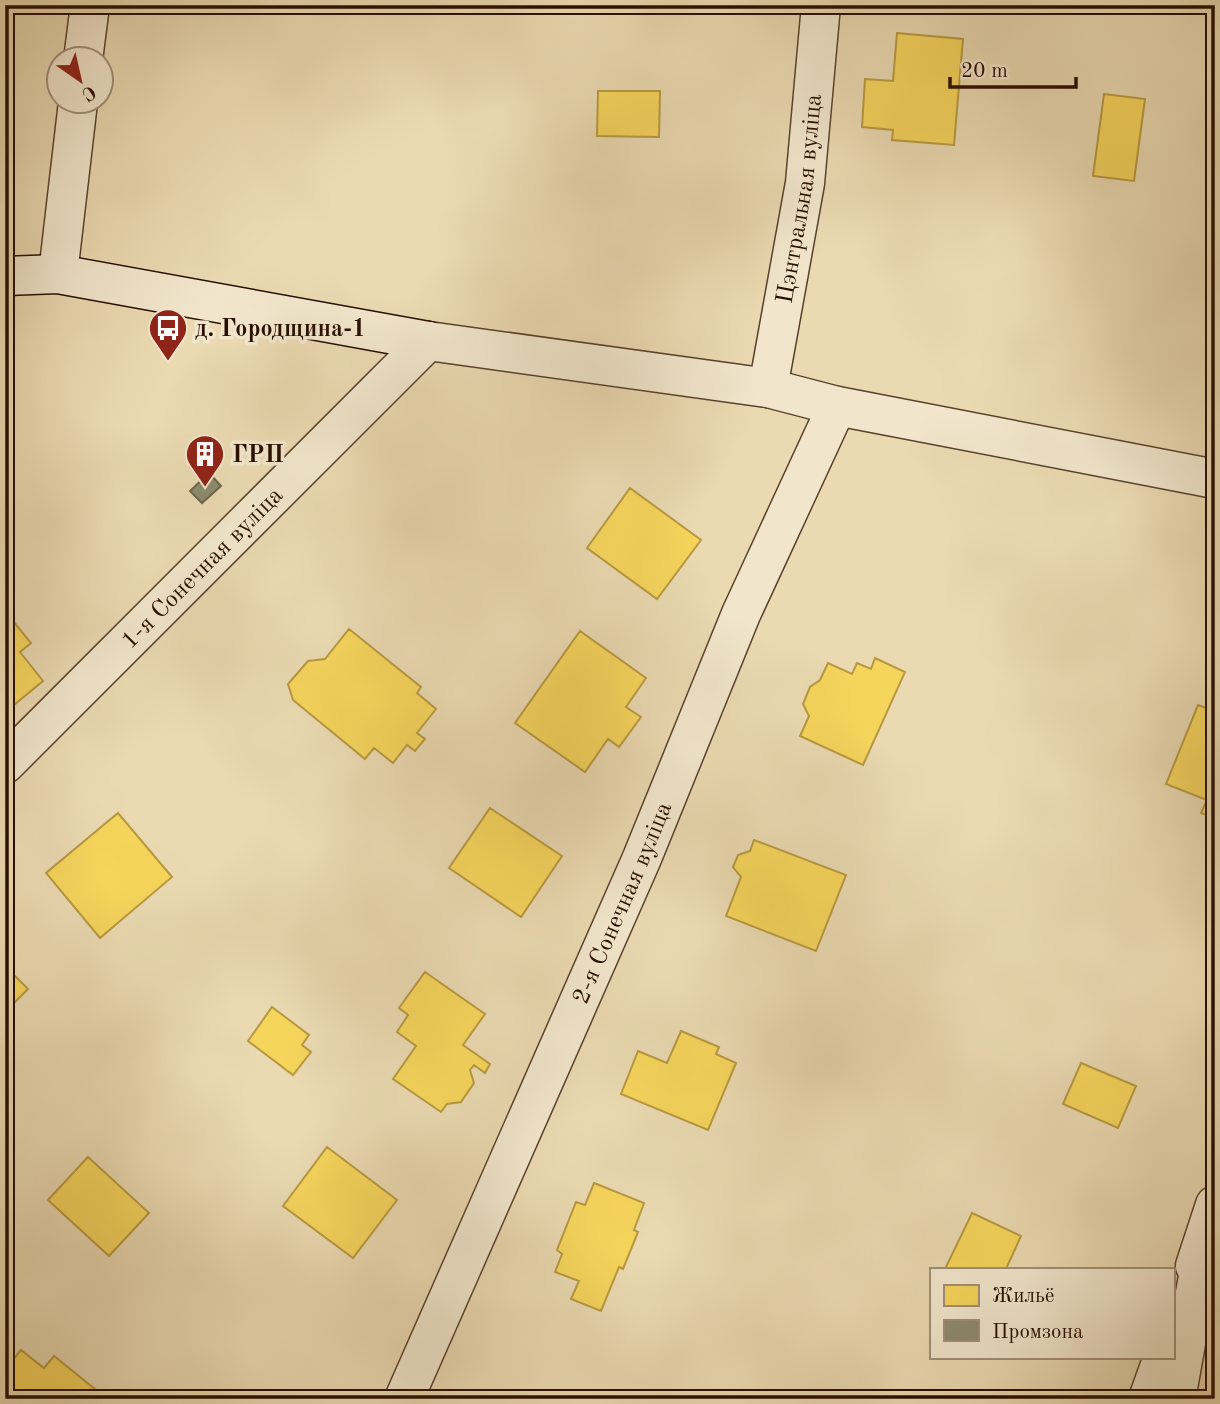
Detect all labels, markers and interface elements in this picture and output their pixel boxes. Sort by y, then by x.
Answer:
north arrow [46,46,116,116]
scale bar [950,46,1076,90]
text: 20 m [961,61,1008,82]
text: С [78,81,99,103]
street label: Цэнтральная вуліца [773,93,827,306]
bus stop icon: д. Городщина-1 [147,307,189,362]
place label: д. Городщина-1 [195,318,366,342]
building icon: ГРП [184,433,226,488]
place label: ГРП [232,444,284,468]
street label: 1-я Сонечная вуліца [118,484,288,654]
street label: 2-я Сонечная вуліца [569,799,677,1008]
legend [930,1268,1174,1358]
text: Жильё [992,1286,1055,1307]
text: Промзона [992,1322,1083,1343]

